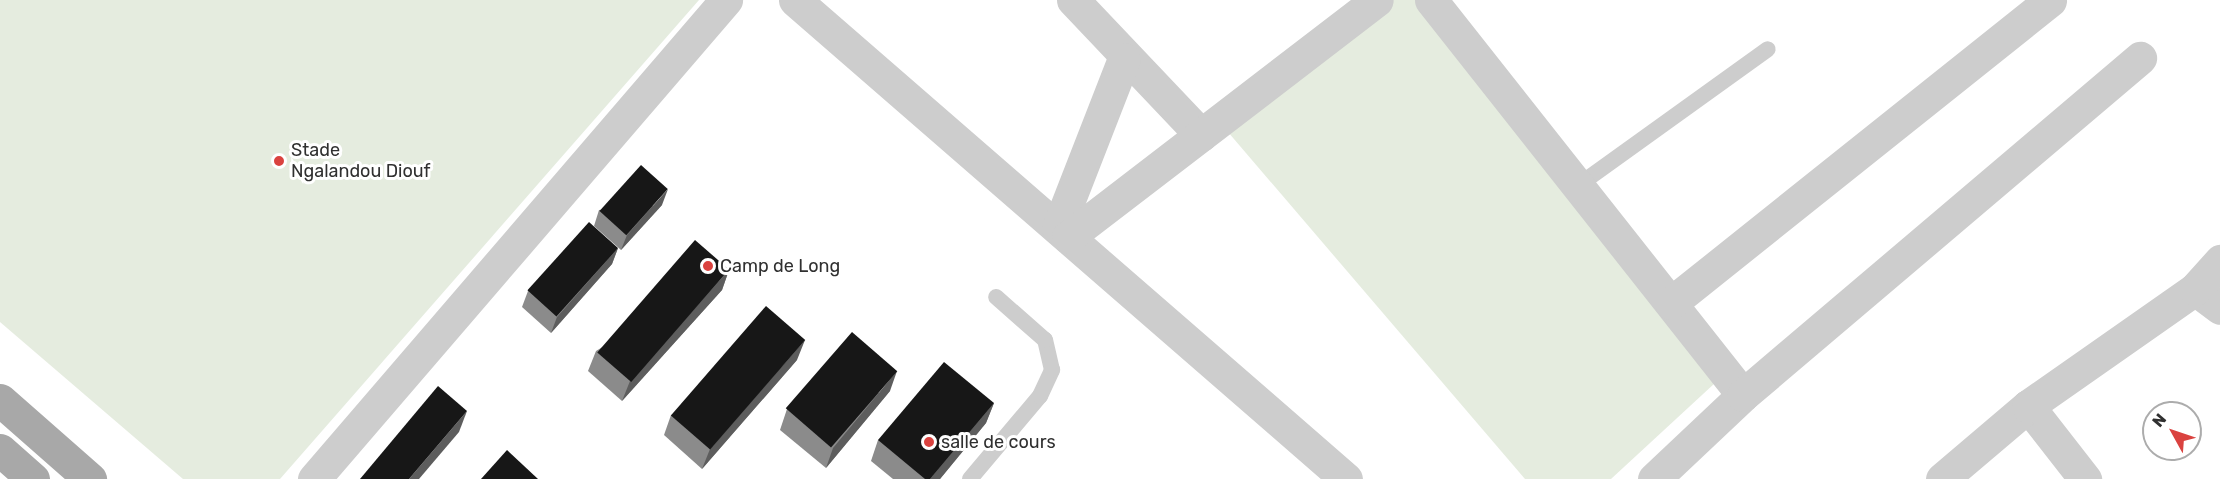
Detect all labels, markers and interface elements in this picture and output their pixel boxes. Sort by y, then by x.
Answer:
place label: Stade Ngalandou Diouf [291,140,431,182]
marker: Stade Ngalandou Diouf [272,154,286,168]
place label: Camp de Long [720,255,840,277]
marker: Camp de Long [701,259,715,273]
north arrow [2142,401,2202,461]
text: N [2148,410,2170,431]
place label: salle de cours [941,431,1056,453]
marker: salle de cours [922,435,936,449]

